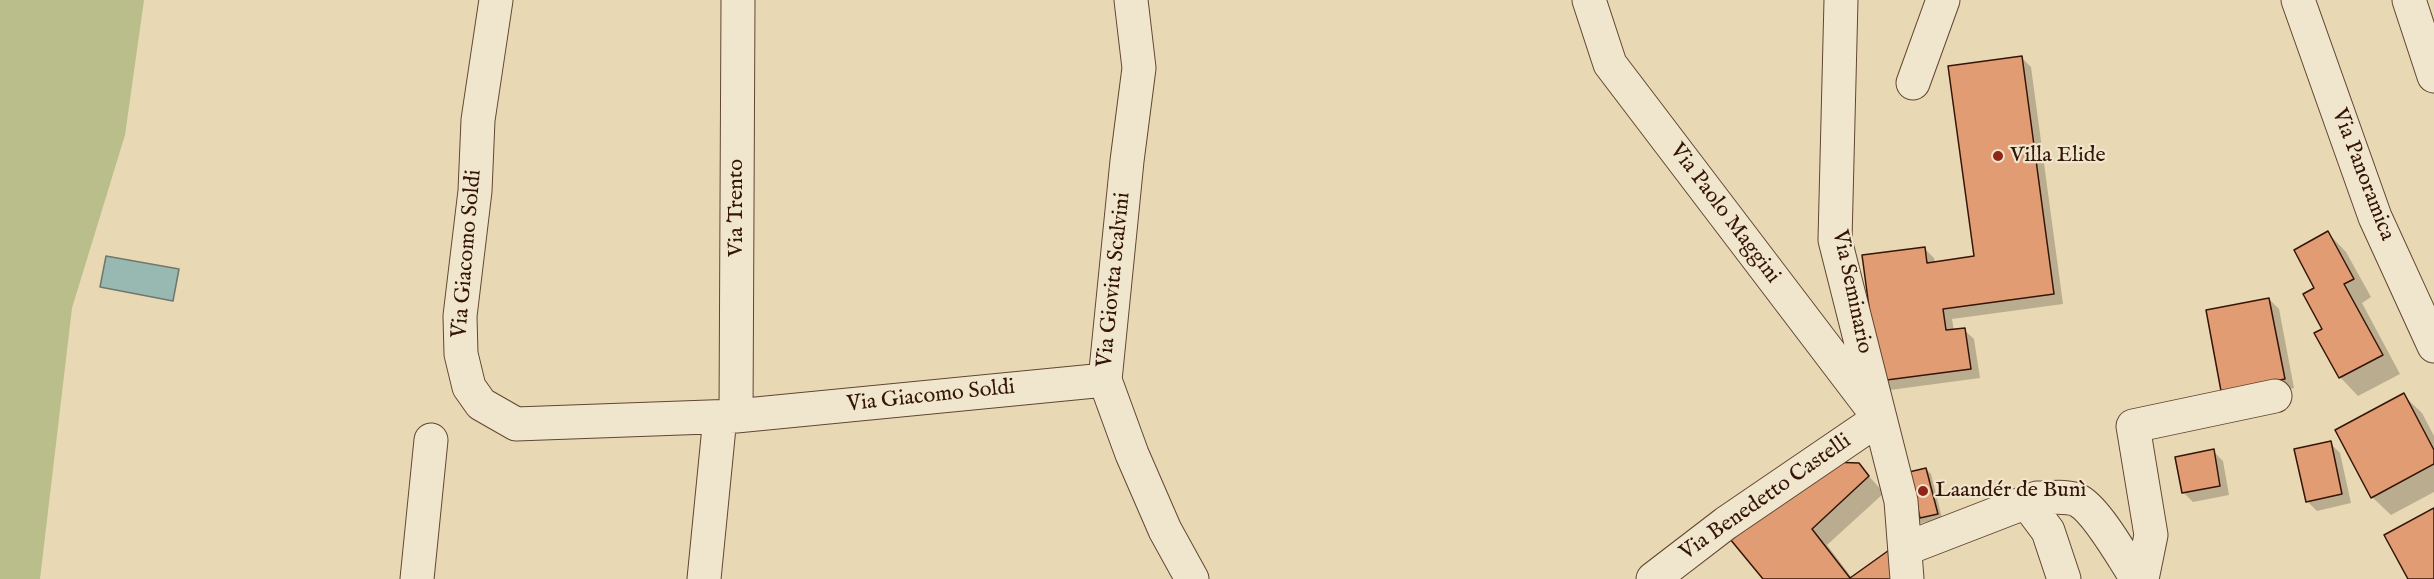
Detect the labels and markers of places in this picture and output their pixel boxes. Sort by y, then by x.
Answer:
place label: Villa Elide [2010,143,2106,169]
marker: Villa Elide [1991,149,2005,163]
place label: Laandér de Bunì [1935,478,2086,504]
marker: Laandér de Bunì [1916,484,1930,498]

